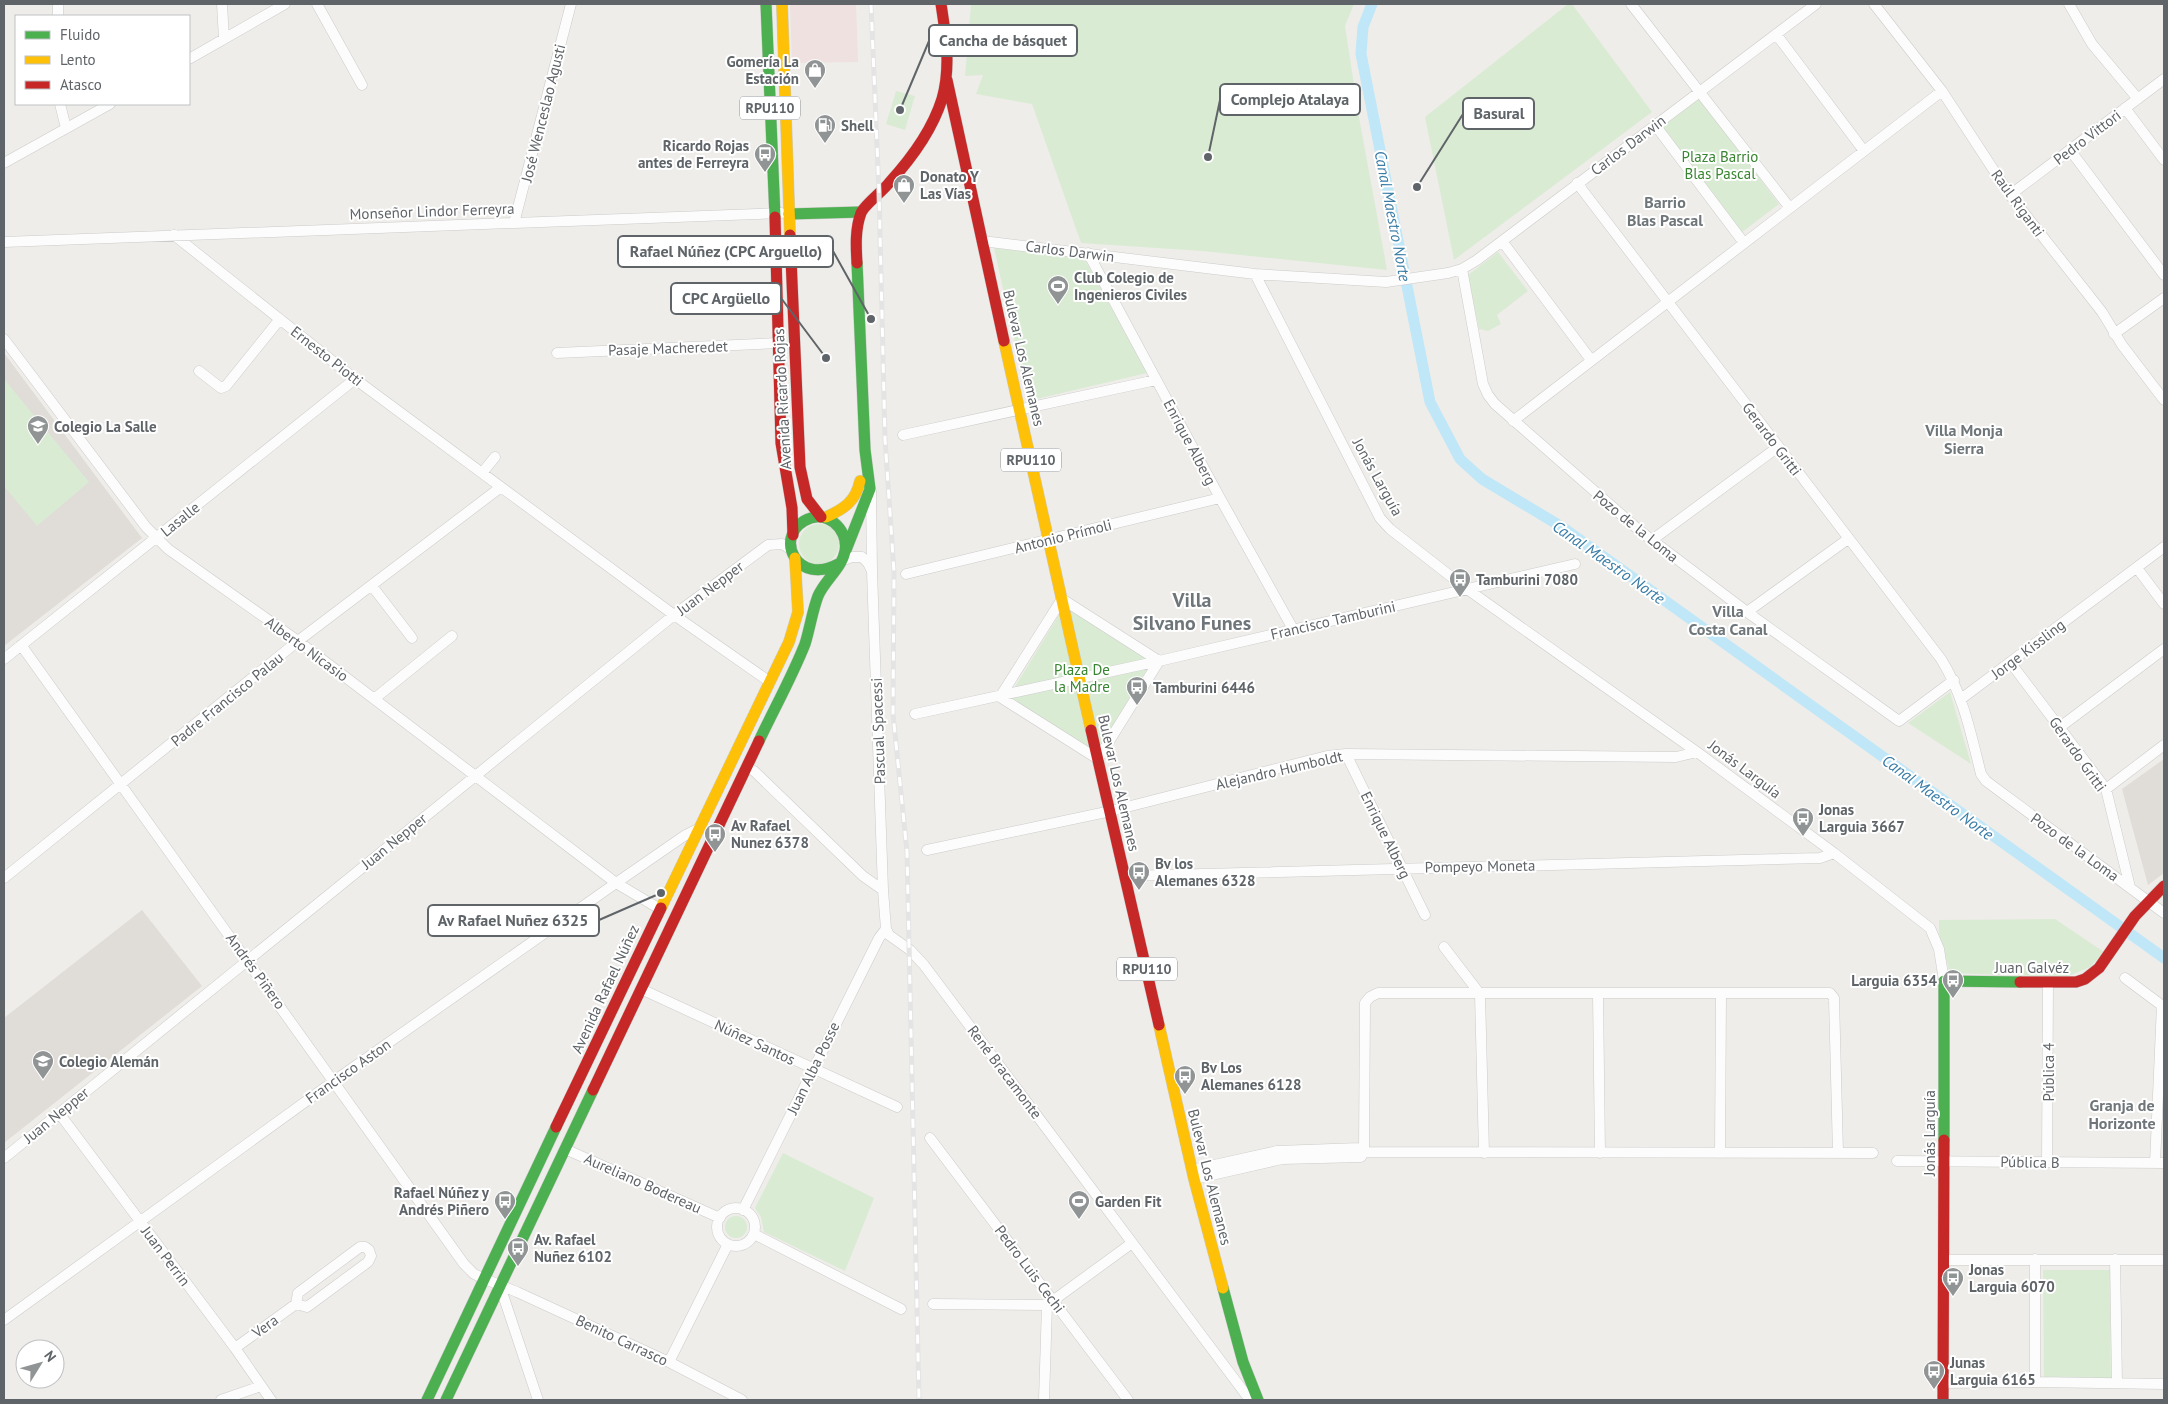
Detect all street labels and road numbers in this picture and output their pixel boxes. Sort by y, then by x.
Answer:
street label: José Wenceslao Agusti [516,42,569,185]
road number: RPU110 [740,96,800,120]
street label: Pedro Vittori [2049,105,2125,169]
street label: Carlos Darwin [1587,111,1669,179]
street label: Raúl Riganti [1987,166,2049,240]
street label: Monseñor Lindor Ferreyra [349,199,515,223]
street label: Carlos Darwin [1025,236,1115,266]
street label: Bulevar Los Alemanes [999,288,1049,428]
street label: Ernesto Piotti [287,322,367,390]
street label: Avenida Ricardo Rojas [769,328,795,470]
street label: Pasaje Macheredet [608,336,728,360]
street label: Enrique Alberg [1159,396,1221,488]
street label: Gerardo Gritti [1738,399,1806,479]
street label: Jonás Larguía [1348,434,1407,519]
road number: RPU110 [1001,448,1061,472]
street label: Pozo de la Loma [1590,486,1682,566]
street label: Lasalle [157,497,203,541]
street label: Antonio Prímoli [1012,515,1114,557]
street label: Juan Nepper [672,557,747,620]
street label: Francisco Tamburini [1269,596,1397,644]
street label: Alberto Nicasio [262,612,352,686]
street label: Jorge Kissling [1986,615,2069,684]
street label: Padre Francisco Palau [167,648,287,750]
street label: Pascual Spacessi [867,677,889,785]
street label: Bulevar Los Alemanes [1094,713,1144,853]
street label: Gerardo Gritti [2045,713,2111,795]
street label: Jonás Larguía [1704,735,1785,802]
street label: Alejandro Humboldt [1214,746,1344,794]
street label: Enrique Alberg [1357,788,1415,882]
street label: Juan Nepper [357,809,431,874]
street label: Pozo de la Loma [2027,809,2123,885]
street label: Pompeyo Moneta [1425,856,1535,876]
street label: Avenida Rafael Núñez [567,922,643,1056]
street label: Andrés Piñero [222,929,290,1013]
road number: RPU110 [1117,958,1177,981]
street label: Juan Galvéz [1994,958,2069,977]
street label: Núñez Santos [712,1015,798,1069]
street label: Juan Alba Posse [782,1019,844,1118]
street label: René Bracamonte [964,1022,1046,1122]
street label: Francisco Aston [302,1035,394,1107]
street label: Pública 4 [2039,1043,2058,1101]
street label: Juan Nepper [19,1083,93,1148]
street label: Jonás Larguía [1920,1090,1939,1177]
street label: Bulevar Los Alemanes [1184,1107,1236,1247]
street label: Aureliano Bodereau [581,1149,705,1217]
street label: Pública B [2000,1152,2060,1172]
street label: Pedro Luis Cechi [991,1221,1069,1317]
street label: Juan Perrin [137,1222,195,1290]
street label: Vera [247,1310,282,1342]
street label: Benito Carrasco [573,1310,671,1370]

